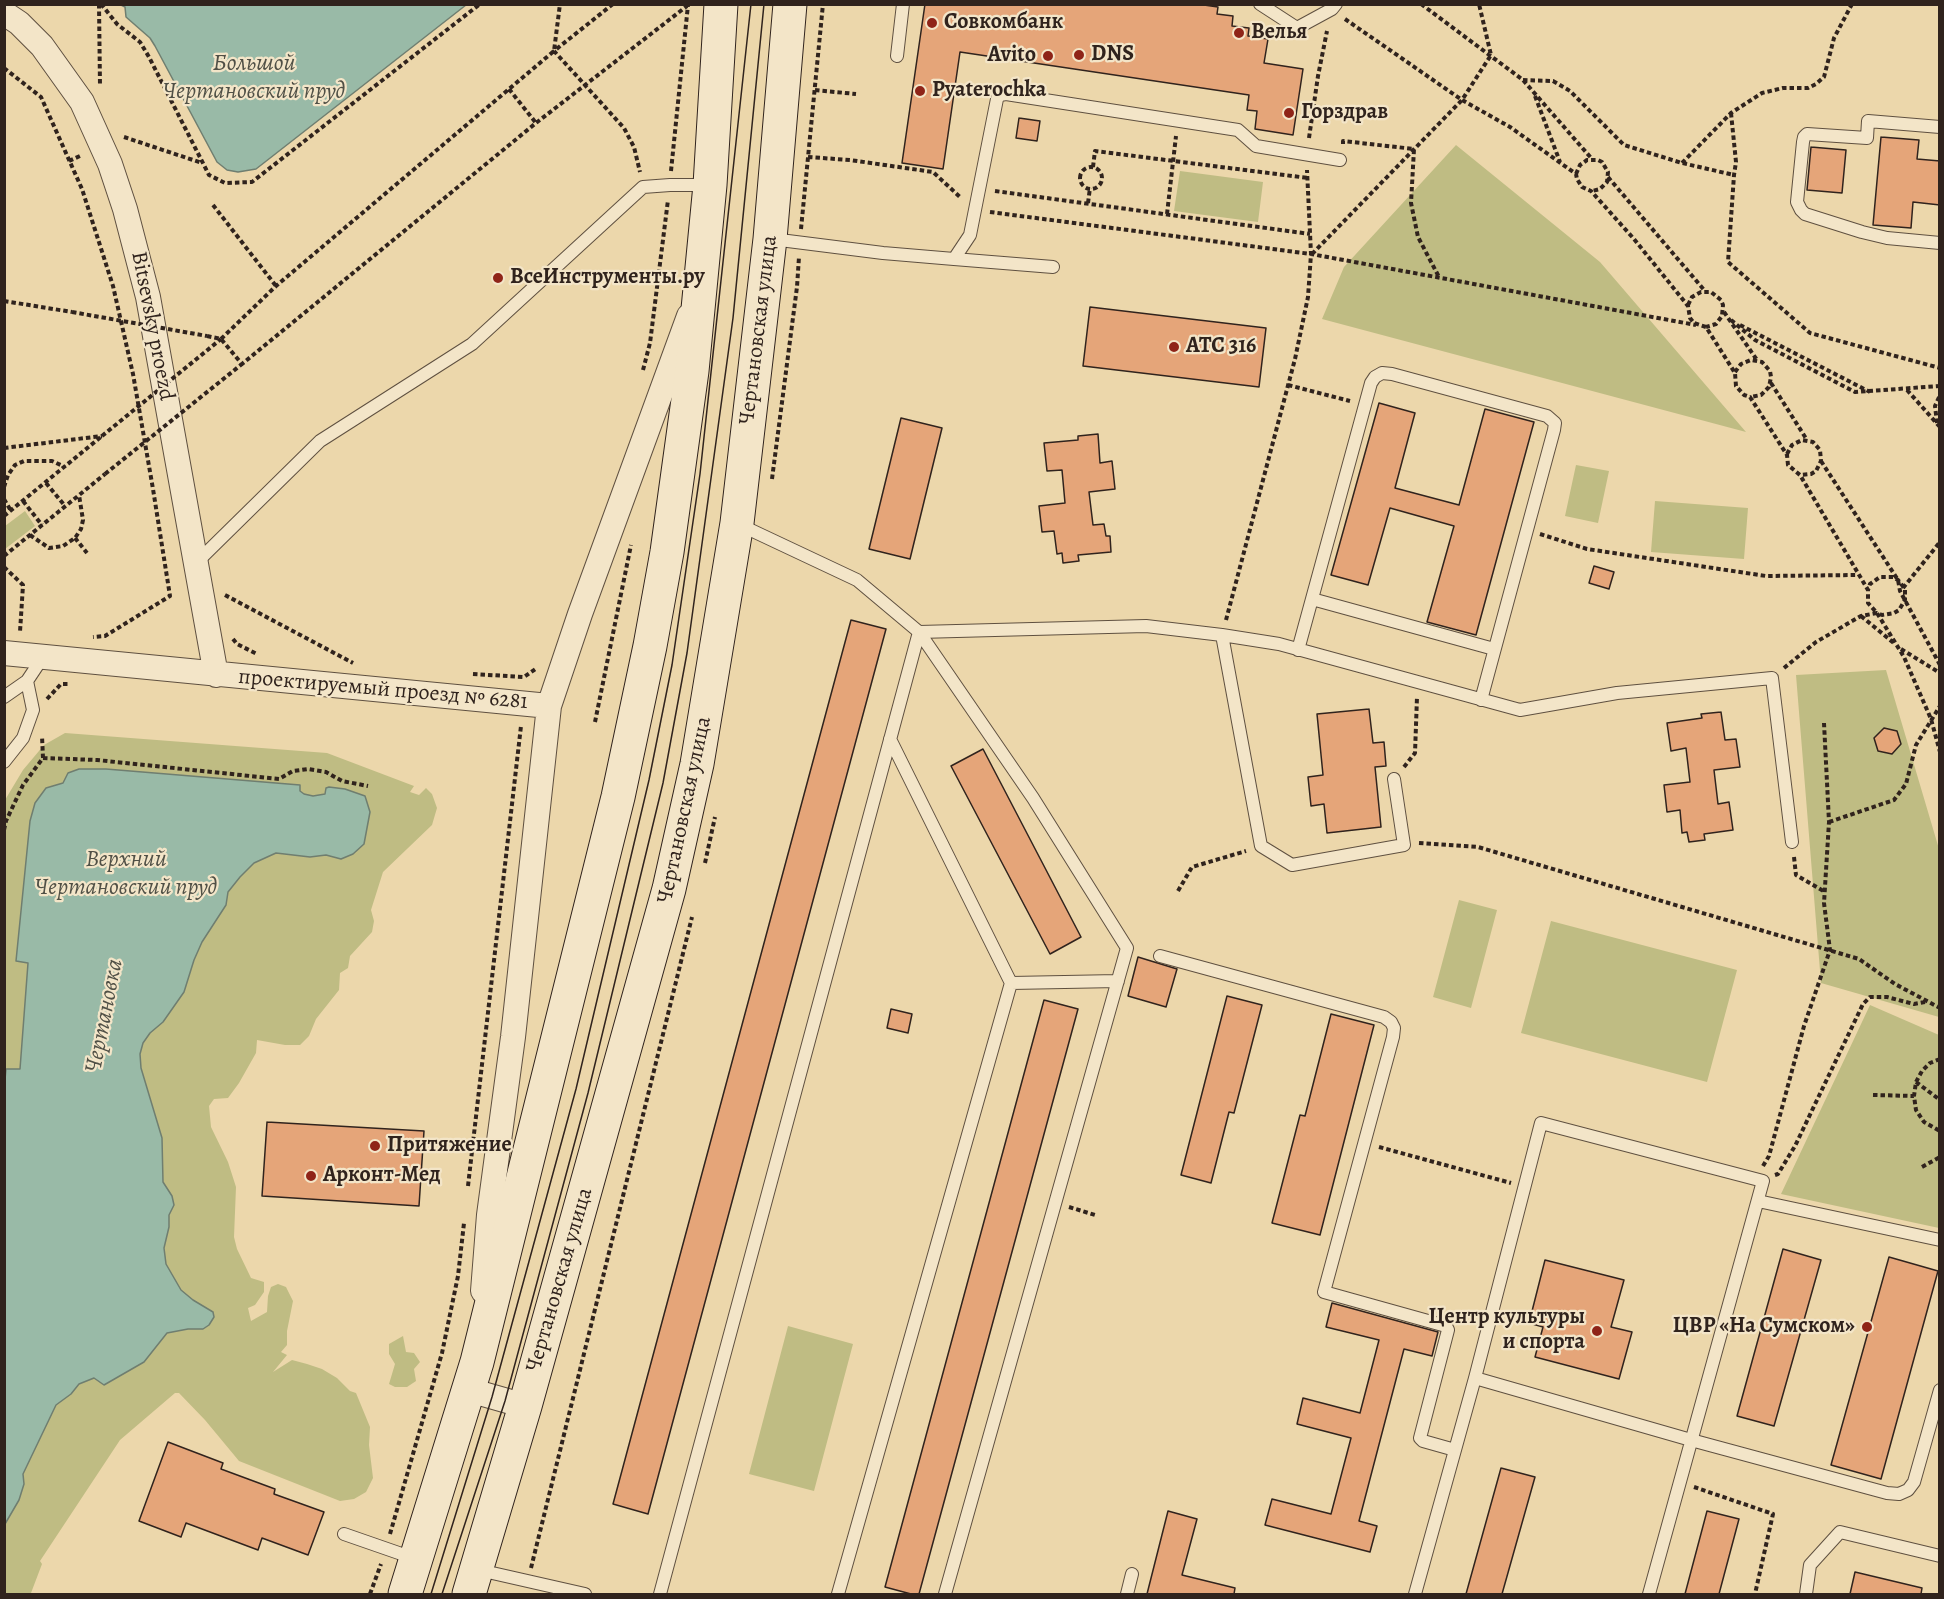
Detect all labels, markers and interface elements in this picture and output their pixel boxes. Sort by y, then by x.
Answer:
place label: Совкомбанк [944,10,1063,36]
marker: Совкомбанк [925,16,939,30]
place label: Велья [1251,20,1307,46]
marker: Велья [1232,26,1246,40]
place label: DNS [1091,42,1134,68]
place label: Avito [987,43,1036,69]
marker: DNS [1072,48,1086,62]
marker: Avito [1041,49,1055,63]
water label: Большой Чертановский пруд [163,50,345,106]
place label: Pyaterochka [932,78,1046,104]
marker: Pyaterochka [913,84,927,98]
place label: Горздрав [1301,100,1388,126]
marker: Горздрав [1282,106,1296,120]
street label: Чертановская улица [734,234,784,426]
street label: Bitsevsky proezd [125,249,179,403]
place label: ВсеИнструменты.ру [510,265,705,291]
marker: ВсеИнструменты.ру [491,271,505,285]
place label: АТС 316 [1186,334,1256,360]
marker: АТС 316 [1167,340,1181,354]
street label: проектируемый проезд № 6281 [237,664,529,716]
street label: Чертановская улица [652,714,718,906]
water label: Верхний Чертановский пруд [35,846,217,902]
water label: Чертановка [80,957,130,1075]
place label: Притяжение [387,1133,512,1159]
marker: Притяжение [368,1139,382,1153]
place label: Арконт-Мед [323,1163,441,1189]
marker: Арконт-Мед [304,1169,318,1183]
street label: Чертановская улица [521,1185,599,1375]
place label: Центр культуры и спорта [1428,1305,1585,1356]
place label: ЦВР «На Сумском» [1673,1314,1855,1340]
marker: ЦВР «На Сумском» [1860,1320,1874,1334]
marker: Центр культуры и спорта [1590,1324,1604,1338]

